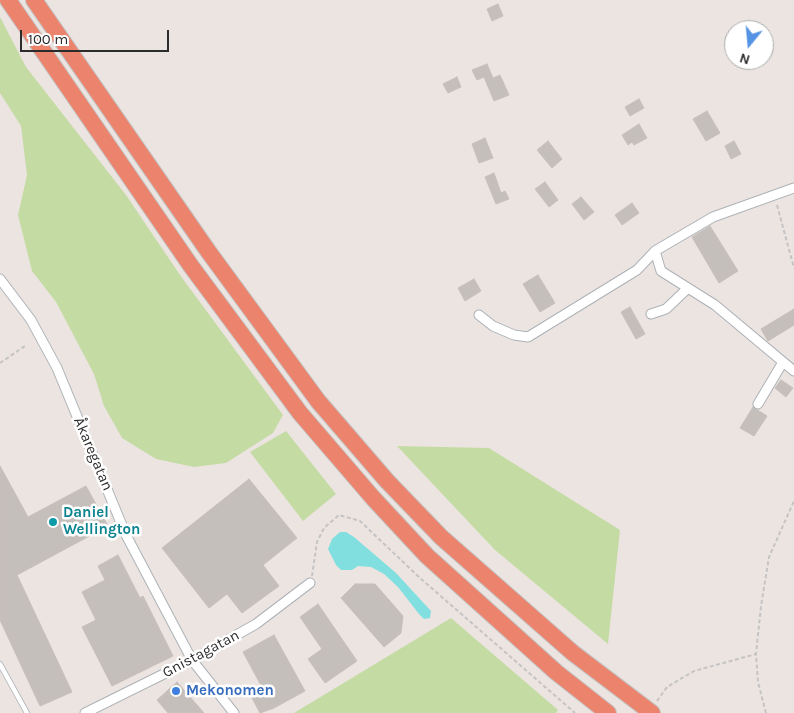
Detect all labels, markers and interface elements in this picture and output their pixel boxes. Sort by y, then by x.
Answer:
scale bar [22,20,171,52]
north arrow [724,20,774,70]
text: 100 m [28,30,68,48]
text: N [737,49,752,68]
street label: Åkaregatan [69,415,117,493]
place label: Daniel Wellington [63,504,140,539]
marker: Daniel Wellington [47,516,59,528]
street label: Gnistagatan [159,626,243,682]
place label: Mekonomen [186,682,274,700]
marker: Mekonomen [170,685,182,697]

